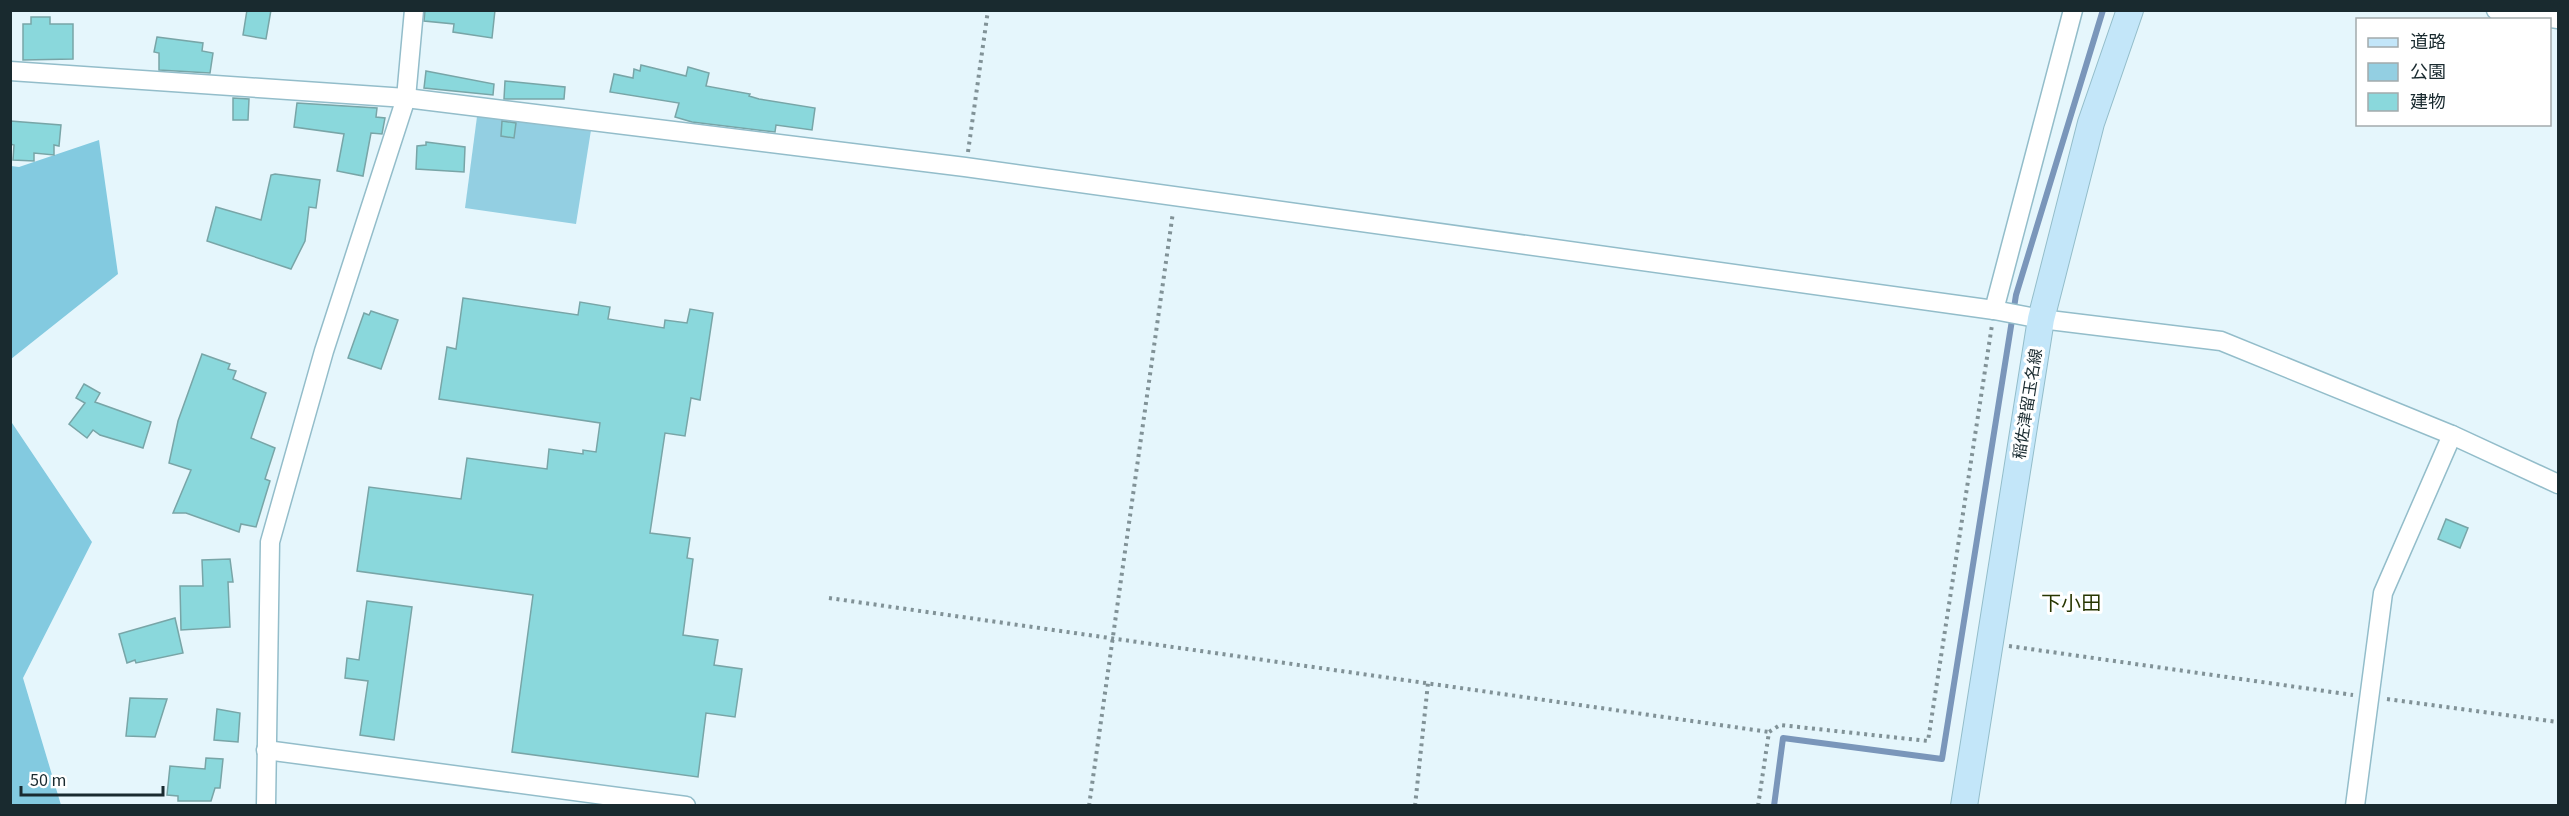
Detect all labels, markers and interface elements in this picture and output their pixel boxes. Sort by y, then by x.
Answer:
legend [2356,18,2551,126]
text: 道路 [2410,30,2446,55]
text: 公園 [2410,60,2446,85]
text: 建物 [2410,90,2446,115]
street label: 稲佐津留玉名線 [2008,347,2048,461]
district label: 下小田 [2041,590,2101,618]
scale bar [21,759,164,797]
text: 50 m [30,768,66,793]

